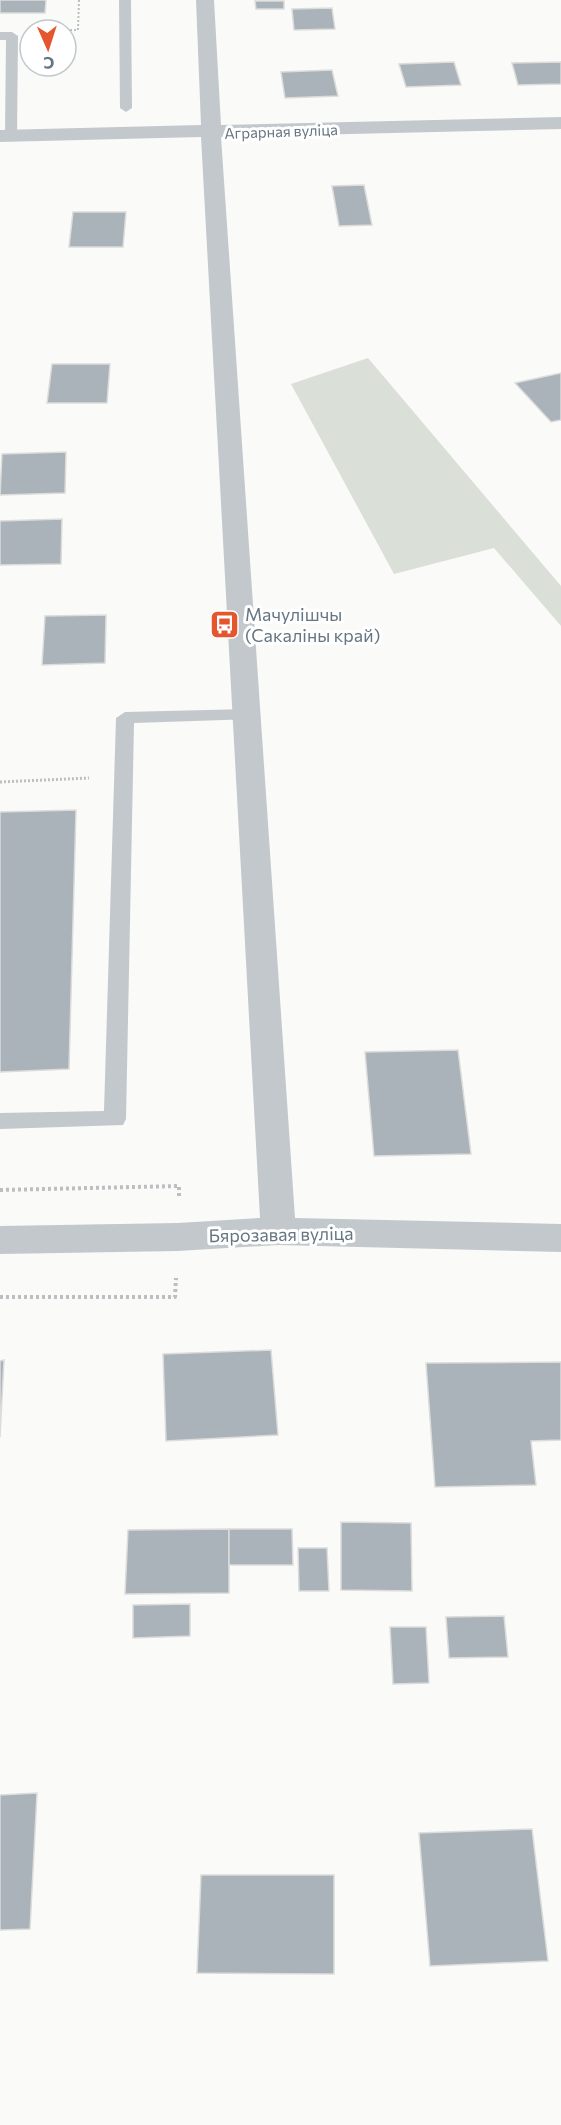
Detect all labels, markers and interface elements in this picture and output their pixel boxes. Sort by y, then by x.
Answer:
north arrow [18,18,78,78]
text: С [43,54,55,73]
street label: Аграрная вуліца [224,120,338,142]
place label: Мачулішчы (Сакаліны край) [245,603,380,646]
bus stop icon: Мачулішчы (Сакаліны край) [208,608,240,640]
street label: Бярозавая вуліца [208,1222,354,1246]

